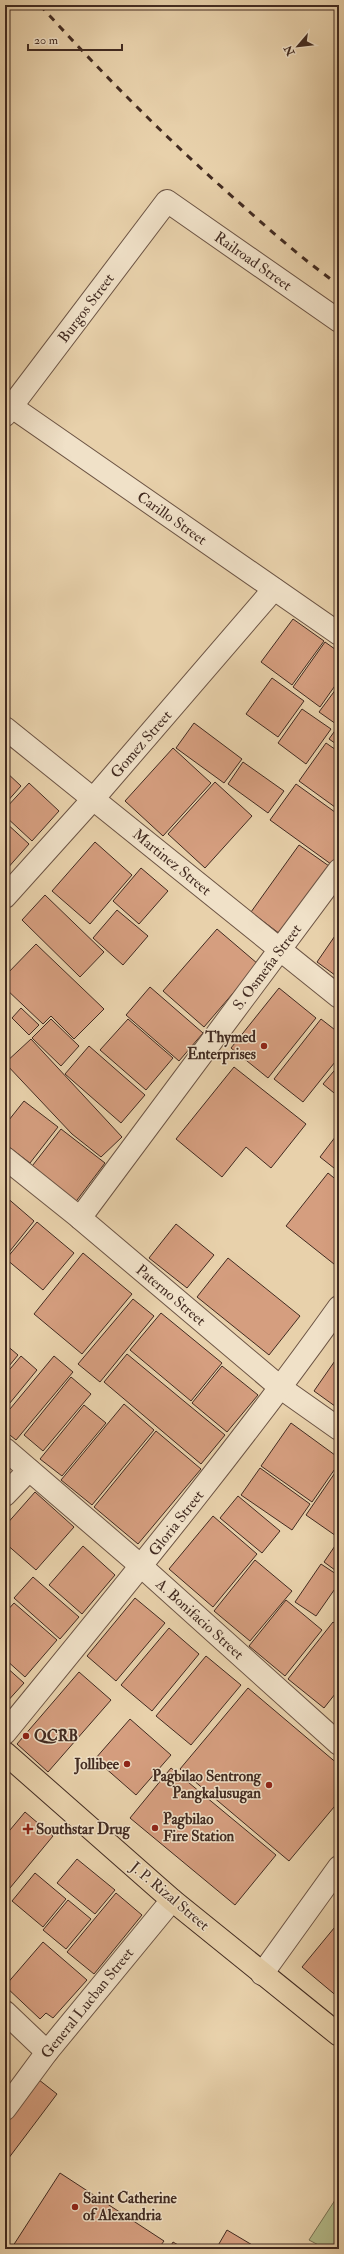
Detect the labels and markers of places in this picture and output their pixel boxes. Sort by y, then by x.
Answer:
place label: Thymed Enterprises [187,1028,257,1065]
marker: Thymed Enterprises [259,1041,269,1051]
place label: QCRB [34,1727,78,1746]
marker: QCRB [21,1731,31,1741]
place label: Jollibee [74,1755,120,1775]
marker: Jollibee [122,1759,132,1769]
place label: Pagbilao Sentrong Pangkalusugan [152,1767,262,1804]
marker: Pagbilao Sentrong Pangkalusugan [264,1780,274,1790]
place label: Pagbilao Fire Station [163,1810,235,1846]
place label: Southstar Drug [36,1820,130,1840]
marker: Pagbilao Fire Station [150,1823,160,1833]
marker: Southstar Drug [23,1824,33,1834]
place label: Saint Catherine of Alexandria [83,2189,178,2225]
marker: Saint Catherine of Alexandria [70,2202,80,2212]

